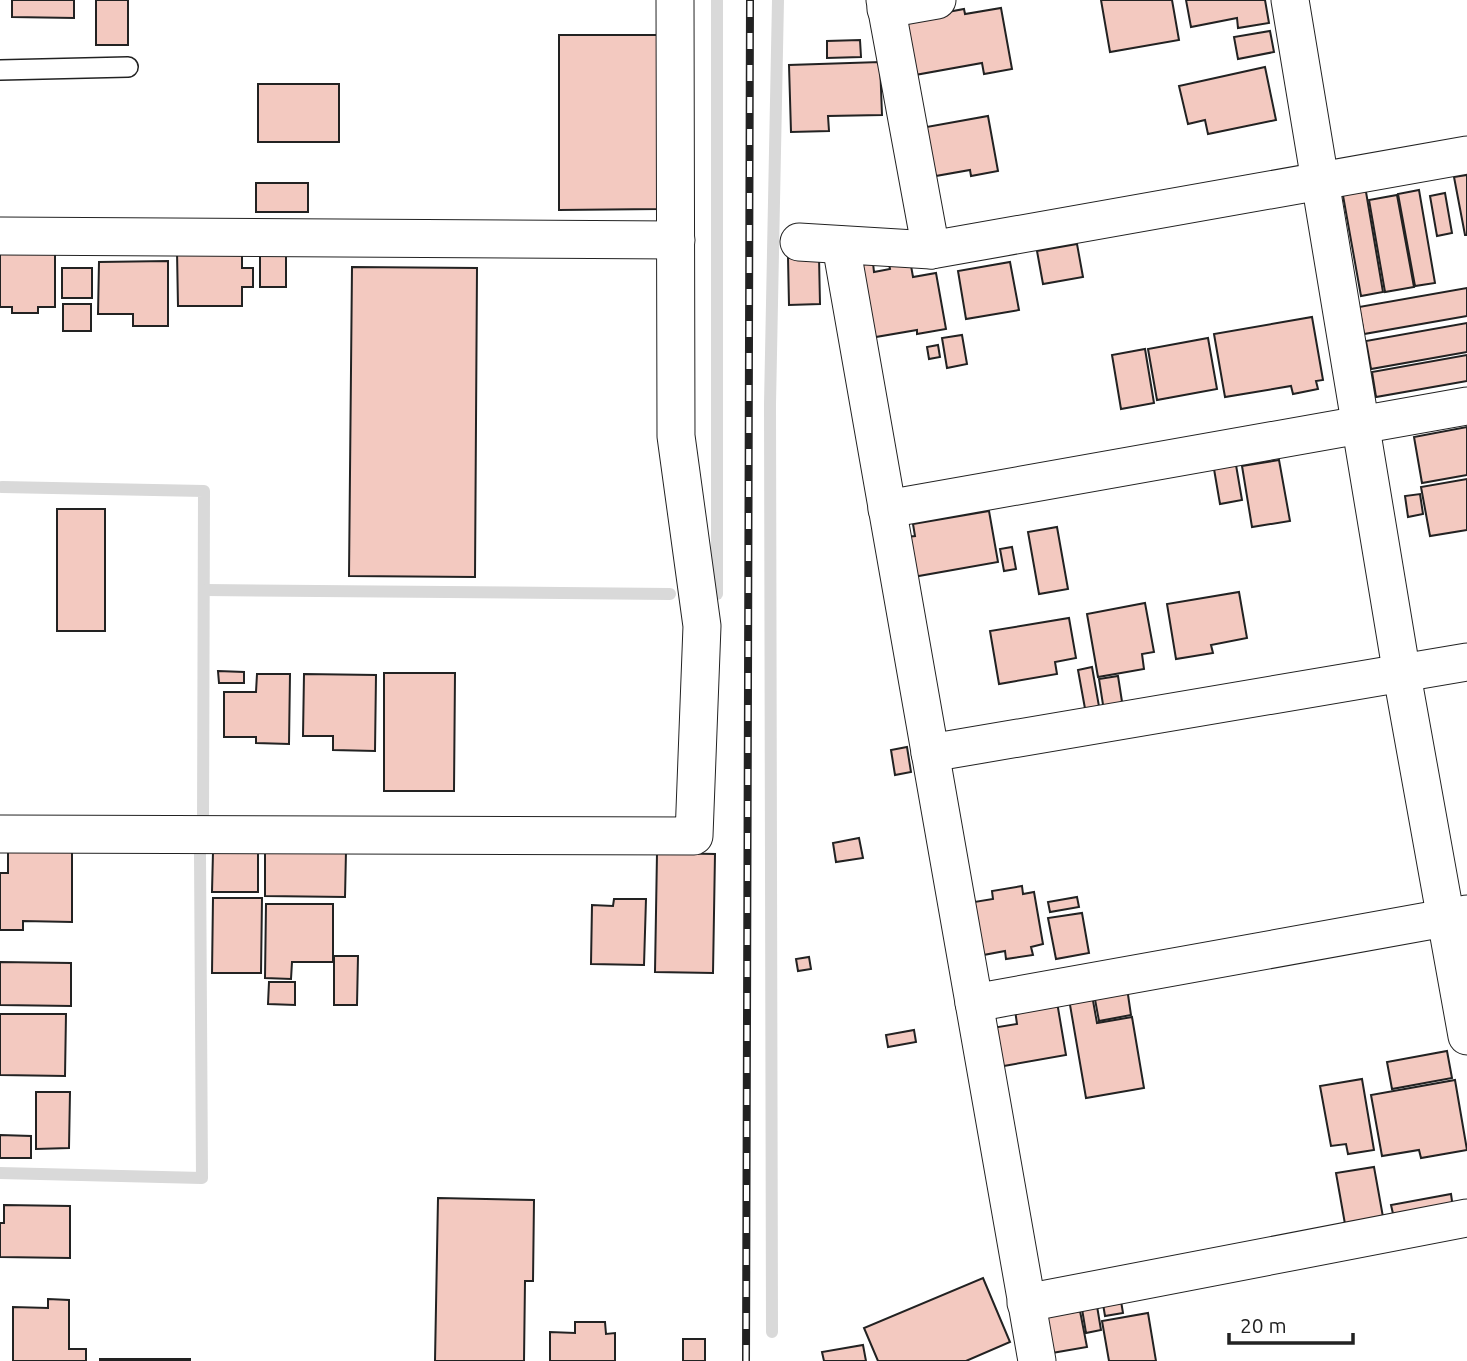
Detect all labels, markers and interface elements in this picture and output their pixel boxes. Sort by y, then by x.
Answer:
scale bar [1229,1302,1353,1346]
text: 20 m [1240,1313,1287,1337]

